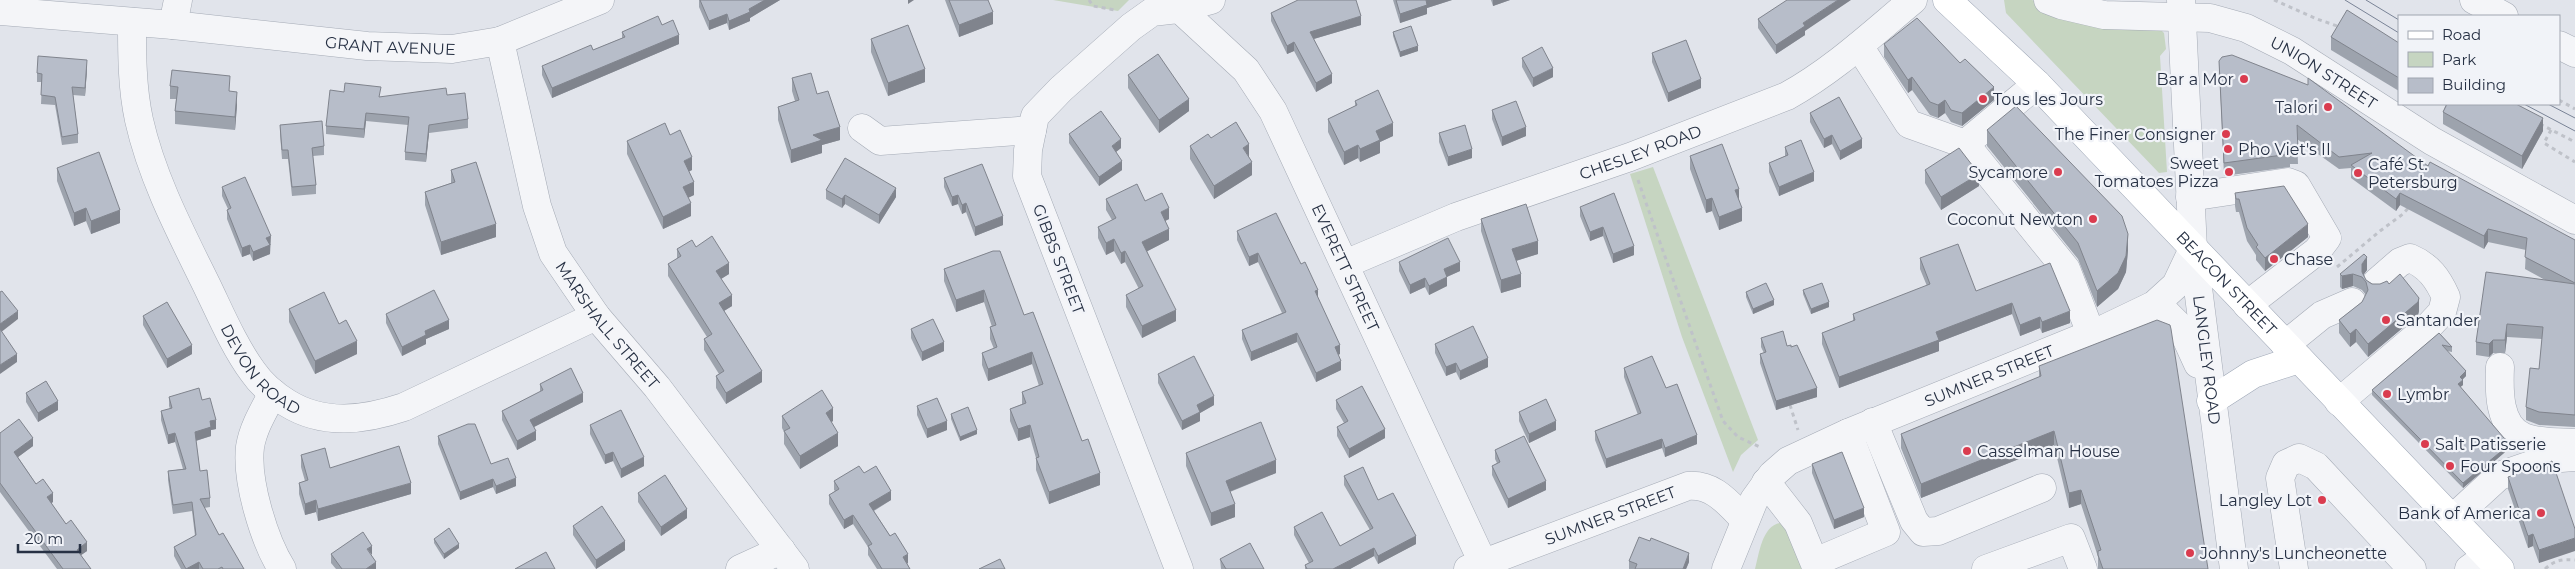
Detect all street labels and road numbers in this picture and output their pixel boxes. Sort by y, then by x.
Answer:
street label: GRANT AVENUE [324,33,456,59]
street label: UNION STREET [2267,33,2381,114]
street label: CHESLEY ROAD [1577,121,1704,184]
street label: GIBBS STREET [1029,201,1089,318]
street label: EVERETT STREET [1308,201,1383,335]
street label: BEACON STREET [2172,227,2281,340]
street label: MARSHALL STREET [551,258,664,393]
street label: LANGLEY ROAD [2189,294,2224,426]
street label: DEVON ROAD [217,321,304,419]
street label: SUMNER STREET [1922,341,2058,411]
street label: SUMNER STREET [1542,482,1679,549]

